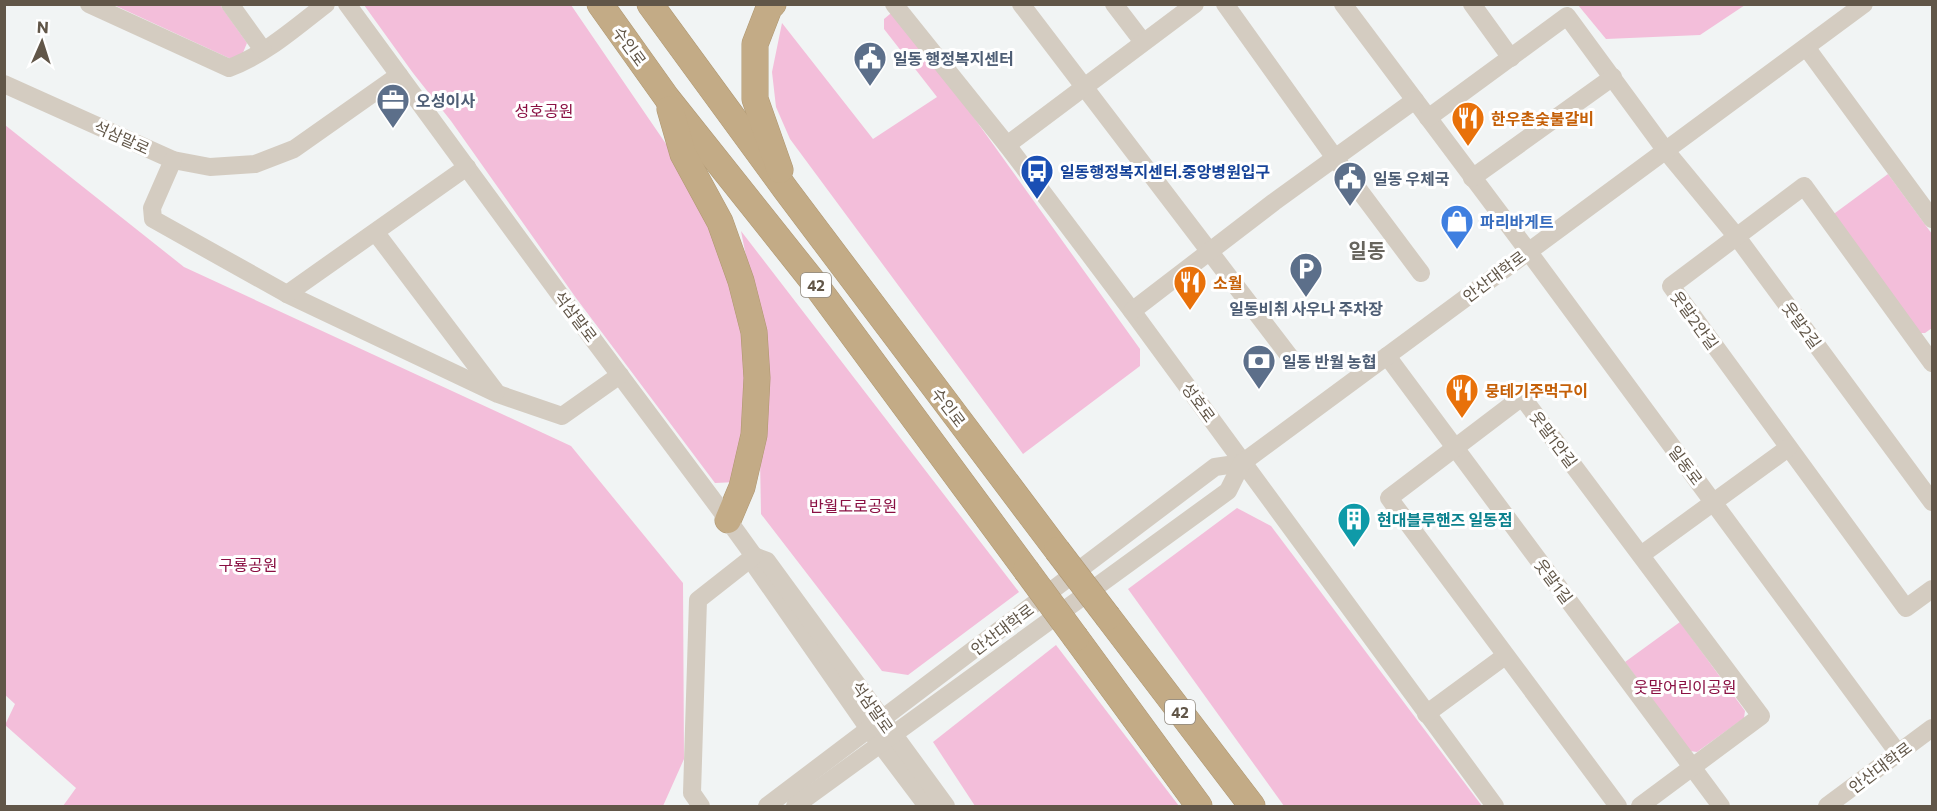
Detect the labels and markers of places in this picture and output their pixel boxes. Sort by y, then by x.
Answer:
public building icon: 일동 행정복지센터 [852,40,888,87]
place label: 일동 행정복지센터 [893,49,1014,68]
office icon: 오성이사 [375,82,411,129]
place label: 오성이사 [416,91,475,110]
restaurant icon: 한우촌숯불갈비 [1450,100,1486,147]
place label: 한우촌숯불갈비 [1491,109,1594,128]
bus stop icon: 일동행정복지센터.중앙병원입구 [1019,153,1055,200]
public building icon: 일동 우체국 [1332,160,1368,207]
place label: 일동행정복지센터.중앙병원입구 [1060,162,1270,181]
place label: 일동 우체국 [1373,169,1450,188]
shop icon: 파리바게트 [1439,203,1475,250]
place label: 파리바게트 [1480,212,1554,231]
parking icon: 일동비취 사우나 주차장 [1288,251,1324,298]
restaurant icon: 소월 [1172,264,1208,311]
place label: 소월 [1213,273,1242,292]
place label: 일동비취 사우나 주차장 [1229,299,1383,318]
bank icon: 일동 반월 농협 [1241,343,1277,390]
place label: 일동 반월 농협 [1282,352,1376,371]
restaurant icon: 뭉테기주먹구이 [1444,372,1480,419]
place label: 뭉테기주먹구이 [1485,381,1588,400]
building icon: 현대블루핸즈 일동점 [1336,501,1372,548]
place label: 현대블루핸즈 일동점 [1377,510,1513,529]

